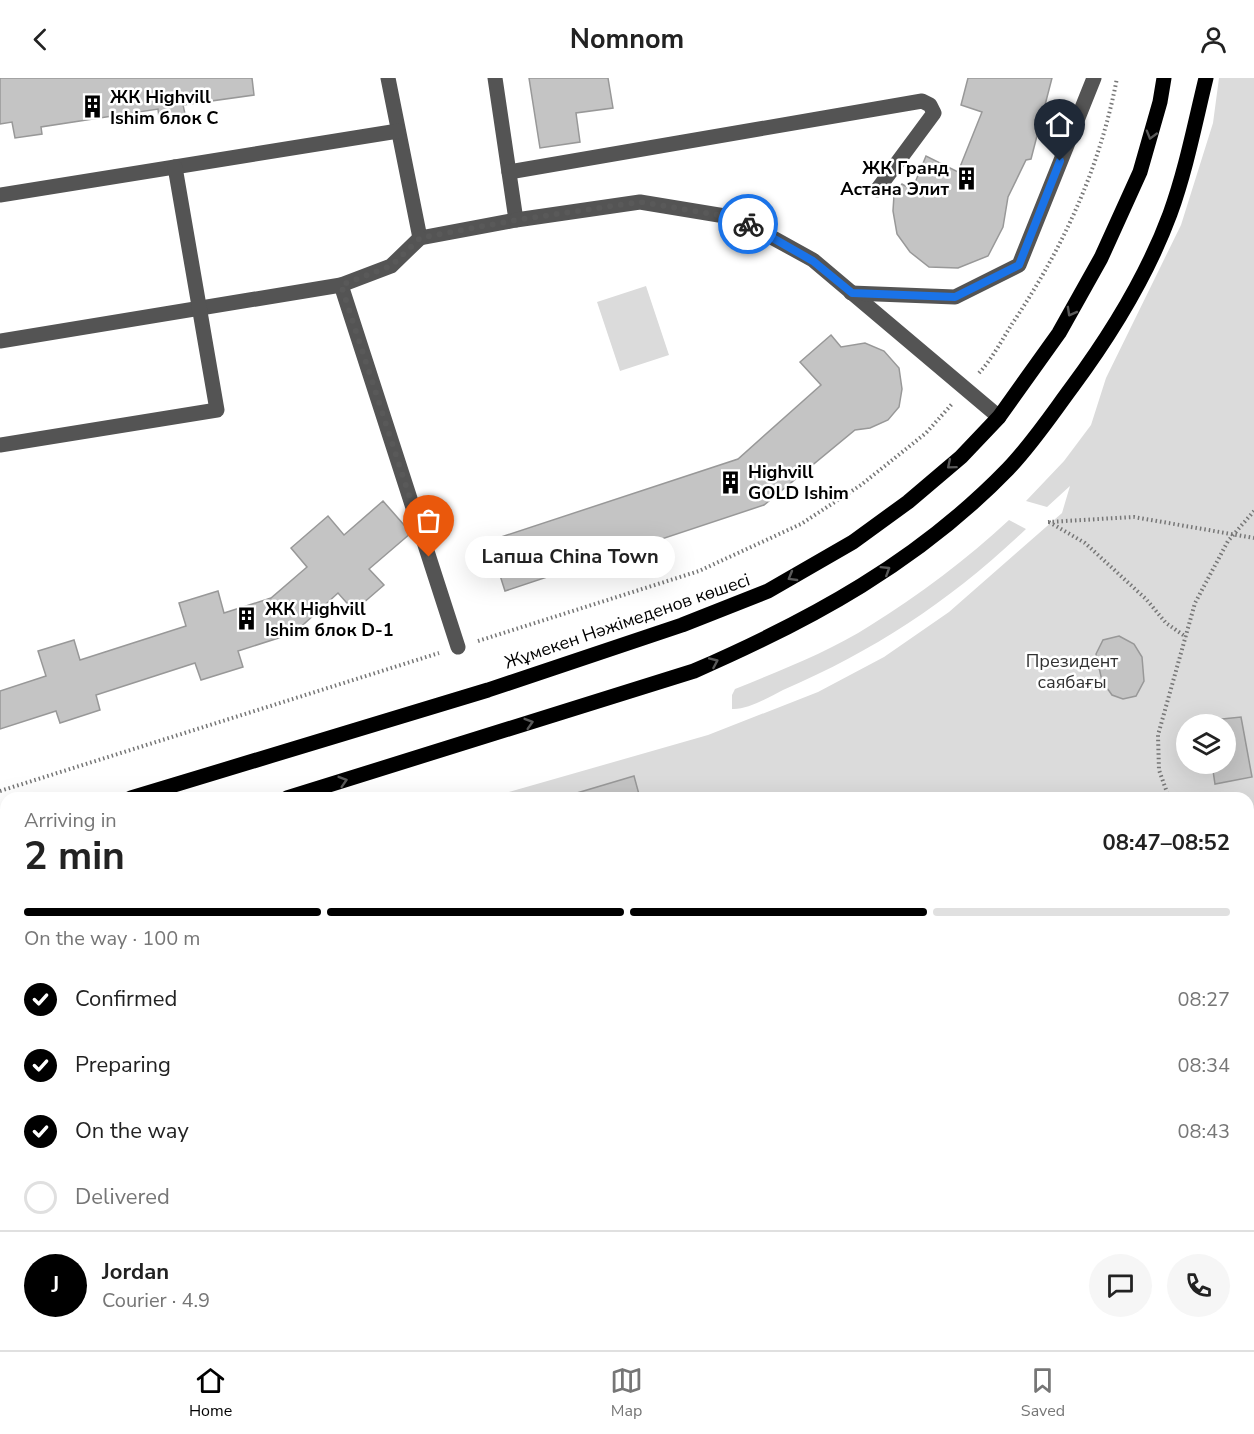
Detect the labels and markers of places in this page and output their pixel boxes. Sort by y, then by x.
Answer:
place label: ЖК Highvill Ishim блок C [110,85,219,130]
building icon: ЖК Highvill Ishim блок C [79,94,105,120]
pin [1034,99,1085,161]
place label: ЖК Гранд Астана Элит [840,156,949,201]
building icon: ЖК Гранд Астана Элит [954,165,980,191]
place label: Highvill GOLD Ishim [748,460,849,505]
building icon: Highvill GOLD Ishim [717,469,743,495]
pin [403,495,454,557]
callout: Lапша China Town [465,536,675,578]
place label: ЖК Highvill Ishim блок D-1 [265,597,394,642]
building icon: ЖК Highvill Ishim блок D-1 [234,606,260,632]

